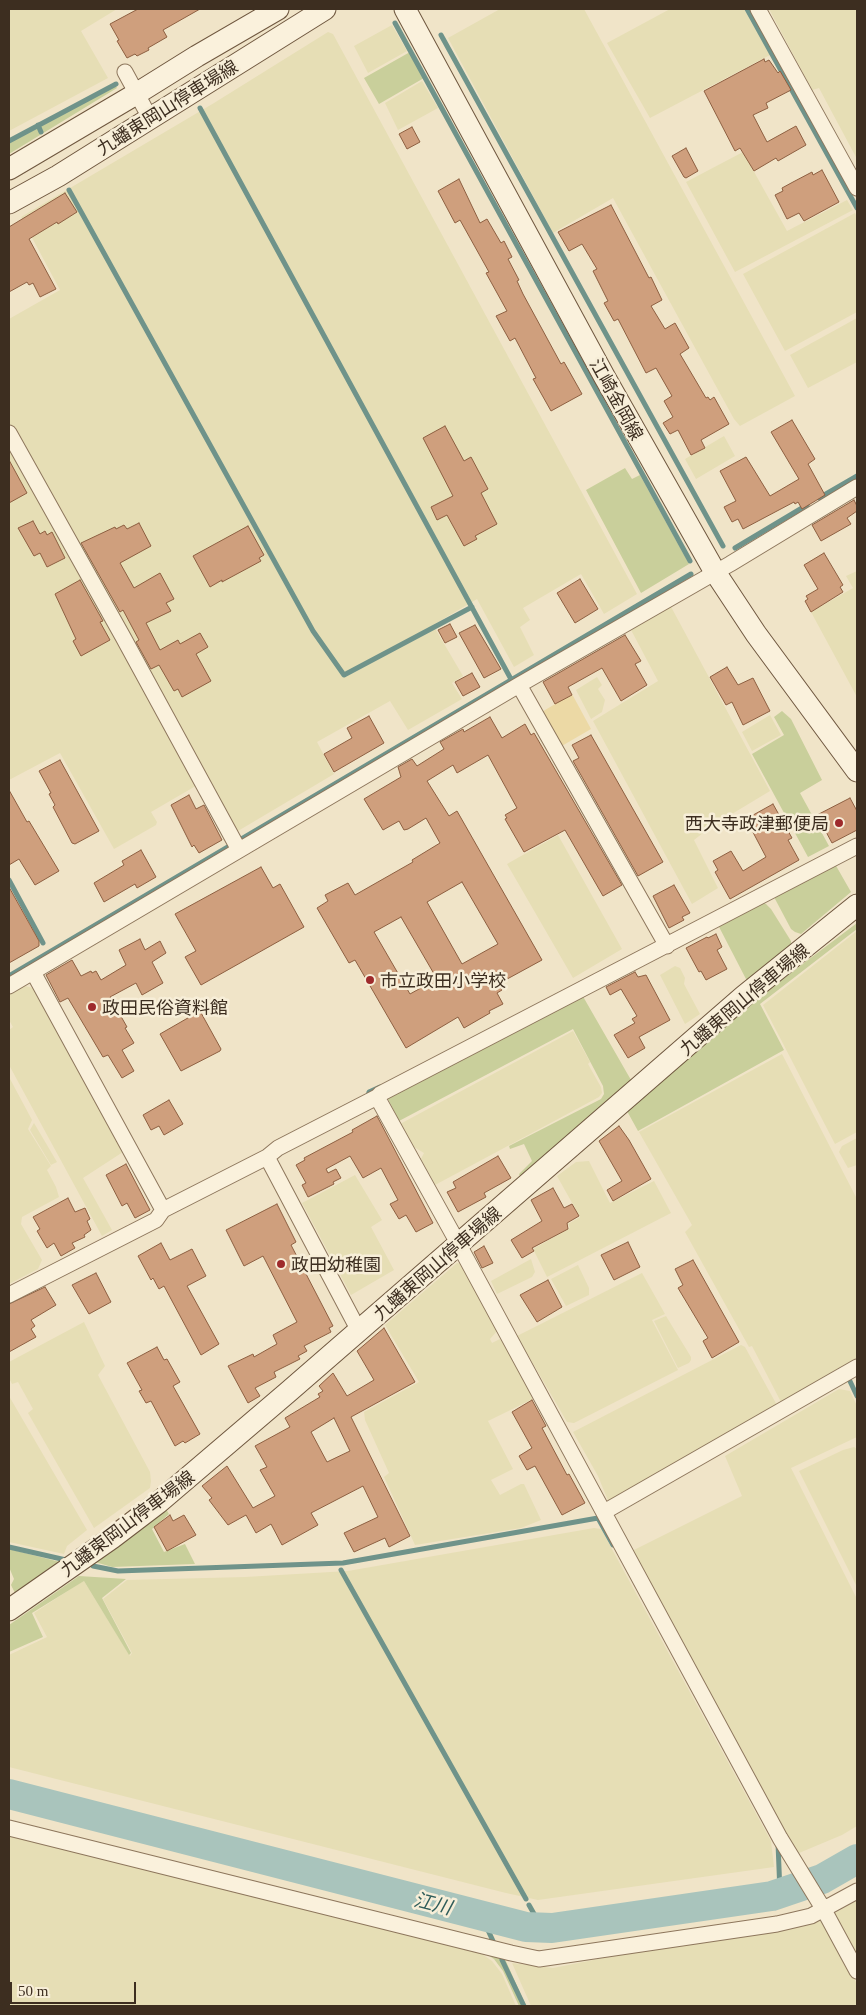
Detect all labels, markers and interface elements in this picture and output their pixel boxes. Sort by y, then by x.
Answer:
street label: 九蟠東岡山停車場線 [93,55,241,159]
street label: 江崎金岡線 [586,354,648,444]
place label: 西大寺政津郵便局 [685,812,829,834]
marker: 西大寺政津郵便局 [833,817,845,829]
street label: 九蟠東岡山停車場線 [675,939,813,1059]
place label: 市立政田小学校 [380,969,506,991]
marker: 市立政田小学校 [364,974,376,986]
place label: 政田民俗資料館 [102,996,228,1018]
marker: 政田民俗資料館 [86,1001,98,1013]
street label: 九蟠東岡山停車場線 [369,1202,505,1324]
place label: 政田幼稚園 [291,1253,381,1275]
marker: 政田幼稚園 [275,1258,287,1270]
street label: 九蟠東岡山停車場線 [56,1466,198,1580]
water label: 江川 [412,1887,454,1919]
scale bar [12,1972,139,2004]
text: 50 m [18,1983,48,1999]

